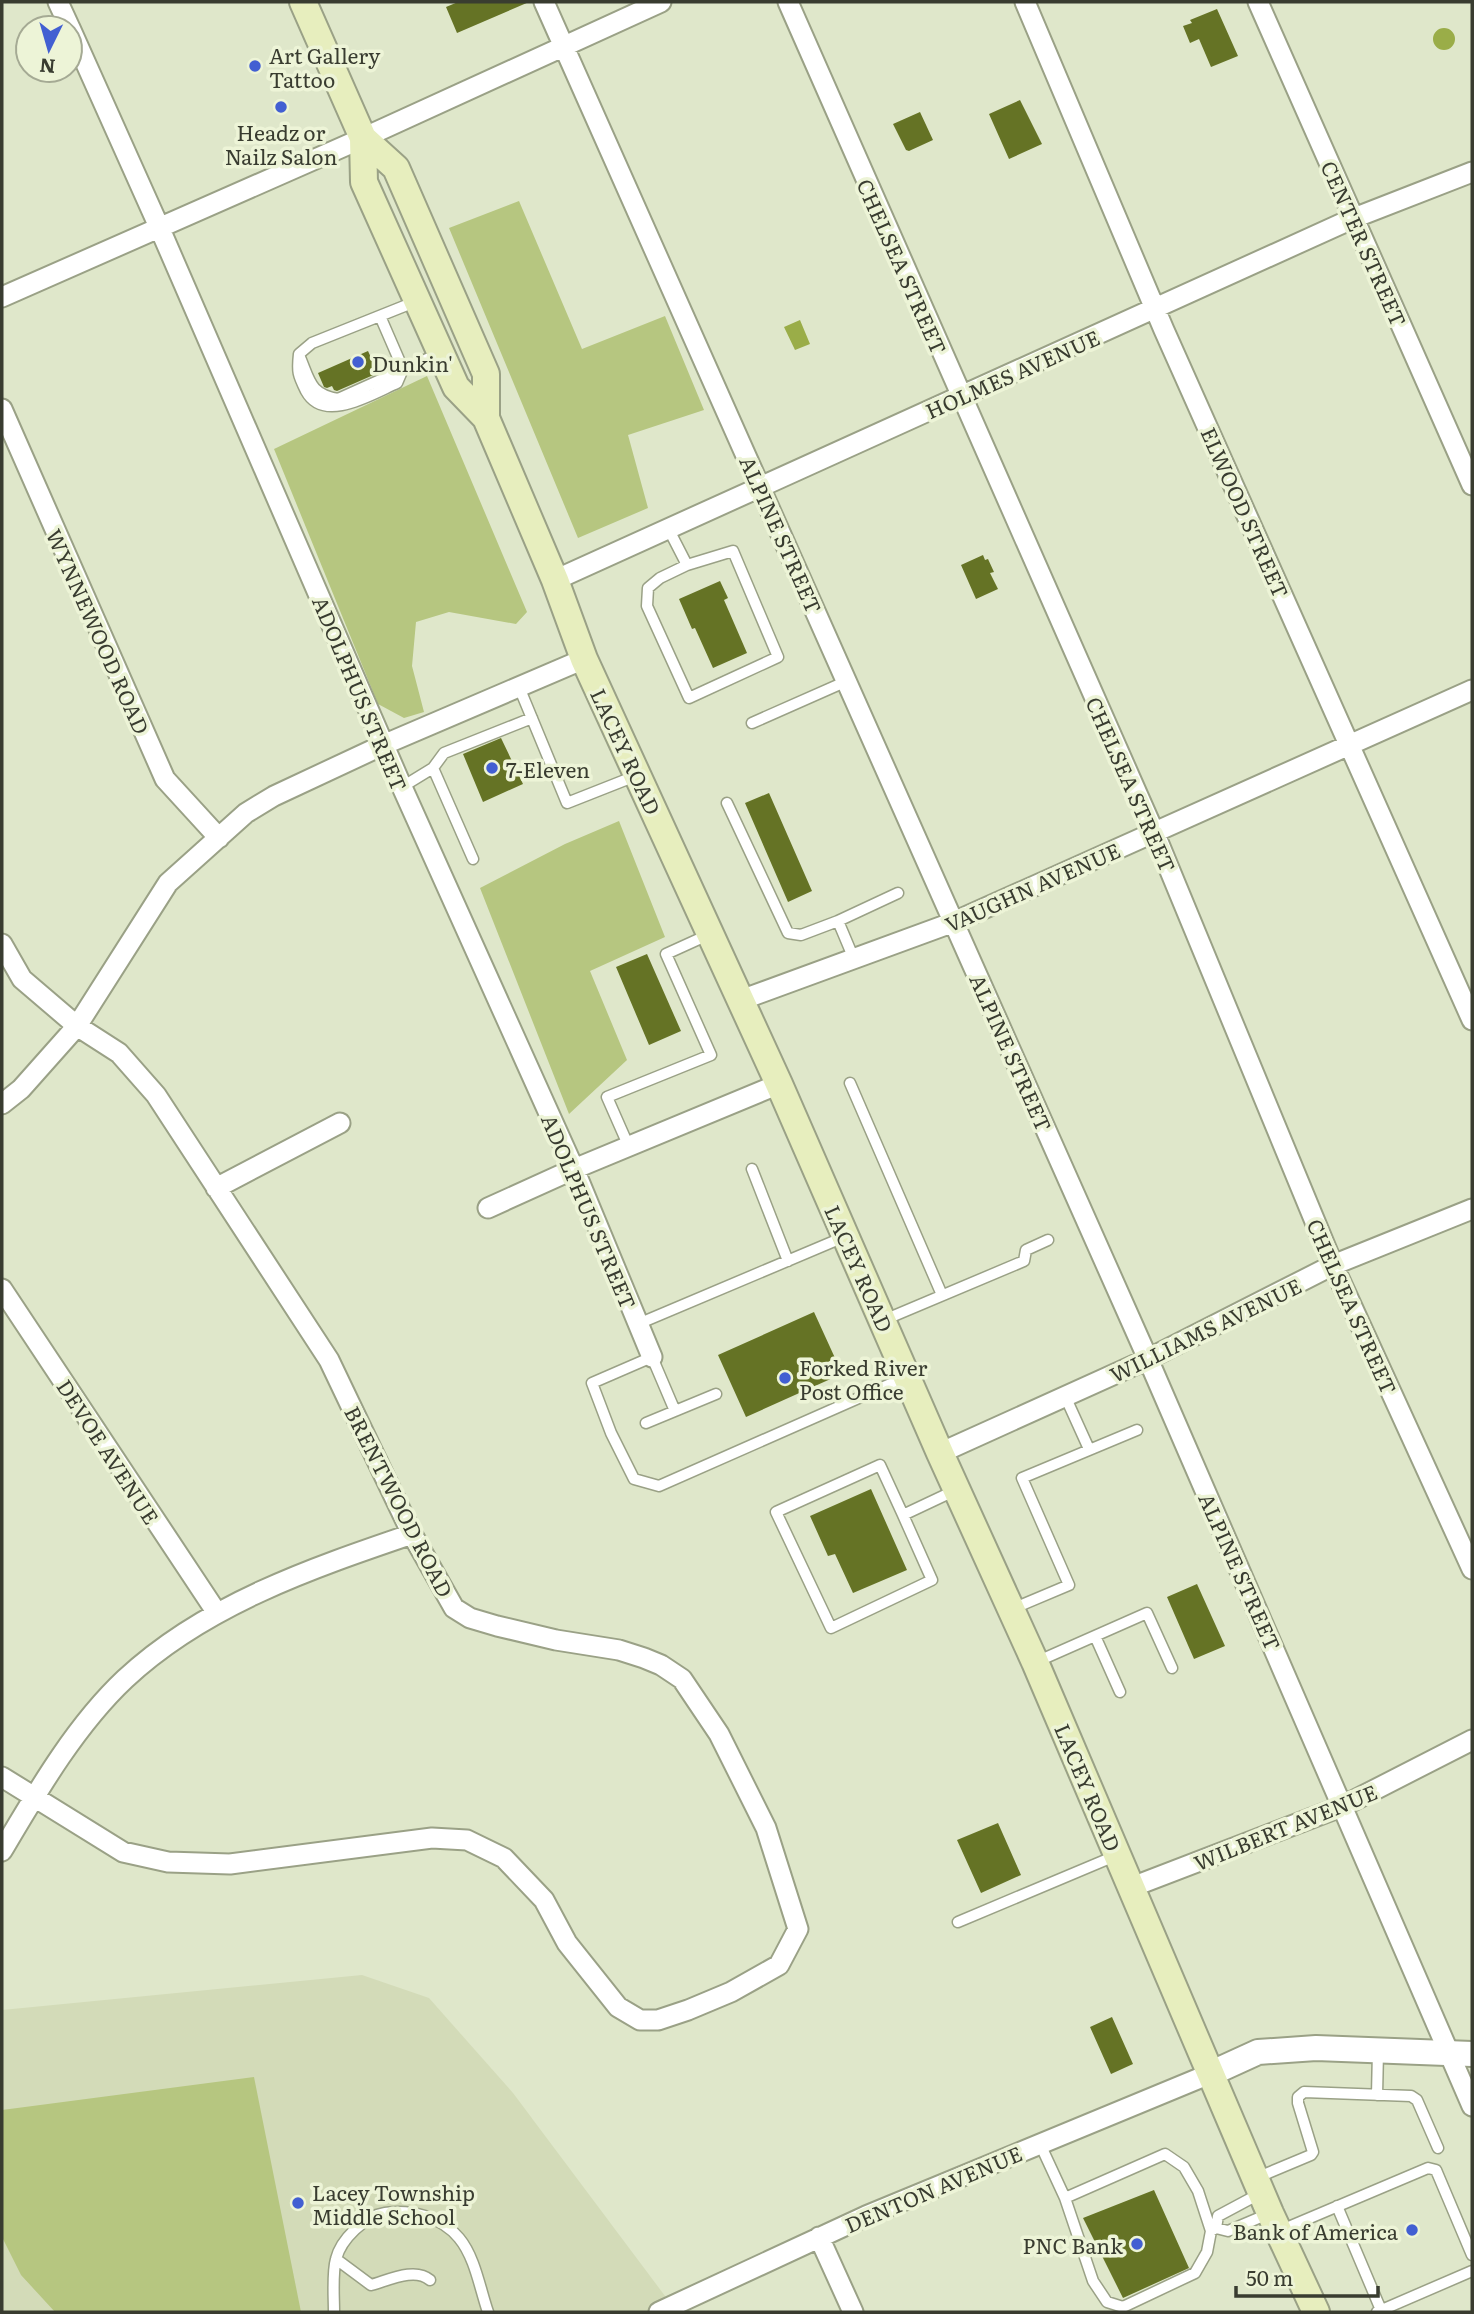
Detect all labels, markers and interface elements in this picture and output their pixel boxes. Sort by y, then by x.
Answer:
north arrow [14,14,84,84]
place label: Art Gallery Tattoo [269,39,381,94]
text: N [38,52,57,82]
marker: Art Gallery Tattoo [247,58,263,74]
marker: Headz or Nailz Salon [273,99,289,115]
place label: Headz or Nailz Salon [225,116,337,171]
street label: CENTER STREET [1315,155,1415,331]
street label: CHELSEA STREET [850,173,956,359]
street label: HOLMES AVENUE [920,321,1104,425]
place label: Dunkin' [372,347,453,378]
marker: Dunkin' [350,354,366,370]
street label: ELWOOD STREET [1194,422,1298,602]
street label: ALPINE STREET [733,450,831,618]
street label: WYNNEWOOD ROAD [40,523,158,739]
street label: ADOLPHUS STREET [306,591,416,795]
street label: LACEY ROAD [584,683,670,819]
street label: CHELSEA STREET [1079,691,1185,877]
place label: 7-Eleven [506,753,590,784]
marker: 7-Eleven [484,760,500,776]
street label: VAUGHN AVENUE [939,833,1125,939]
street label: ALPINE STREET [963,968,1061,1136]
street label: ADOLPHUS STREET [535,1109,645,1313]
street label: LACEY ROAD [818,1199,902,1337]
street label: CHELSEA STREET [1300,1213,1406,1399]
street label: WILLIAMS AVENUE [1104,1269,1306,1389]
place label: Forked River Post Office [799,1351,927,1406]
marker: Forked River Post Office [777,1370,793,1386]
street label: DEVOE AVENUE [50,1372,168,1530]
street label: BRENTWOOD ROAD [338,1400,462,1602]
street label: ALPINE STREET [1192,1487,1290,1655]
street label: LACEY ROAD [1048,1718,1130,1856]
street label: WILBERT AVENUE [1189,1775,1381,1877]
street label: DENTON AVENUE [840,2137,1026,2239]
place label: Lacey Township Middle School [312,2176,475,2231]
marker: Lacey Township Middle School [290,2195,306,2211]
place label: Bank of America [1233,2215,1399,2246]
marker: Bank of America [1404,2222,1420,2238]
place label: PNC Bank [1022,2229,1123,2260]
marker: PNC Bank [1129,2236,1145,2252]
scale bar [1236,2254,1378,2298]
text: 50 m [1246,2261,1293,2292]

